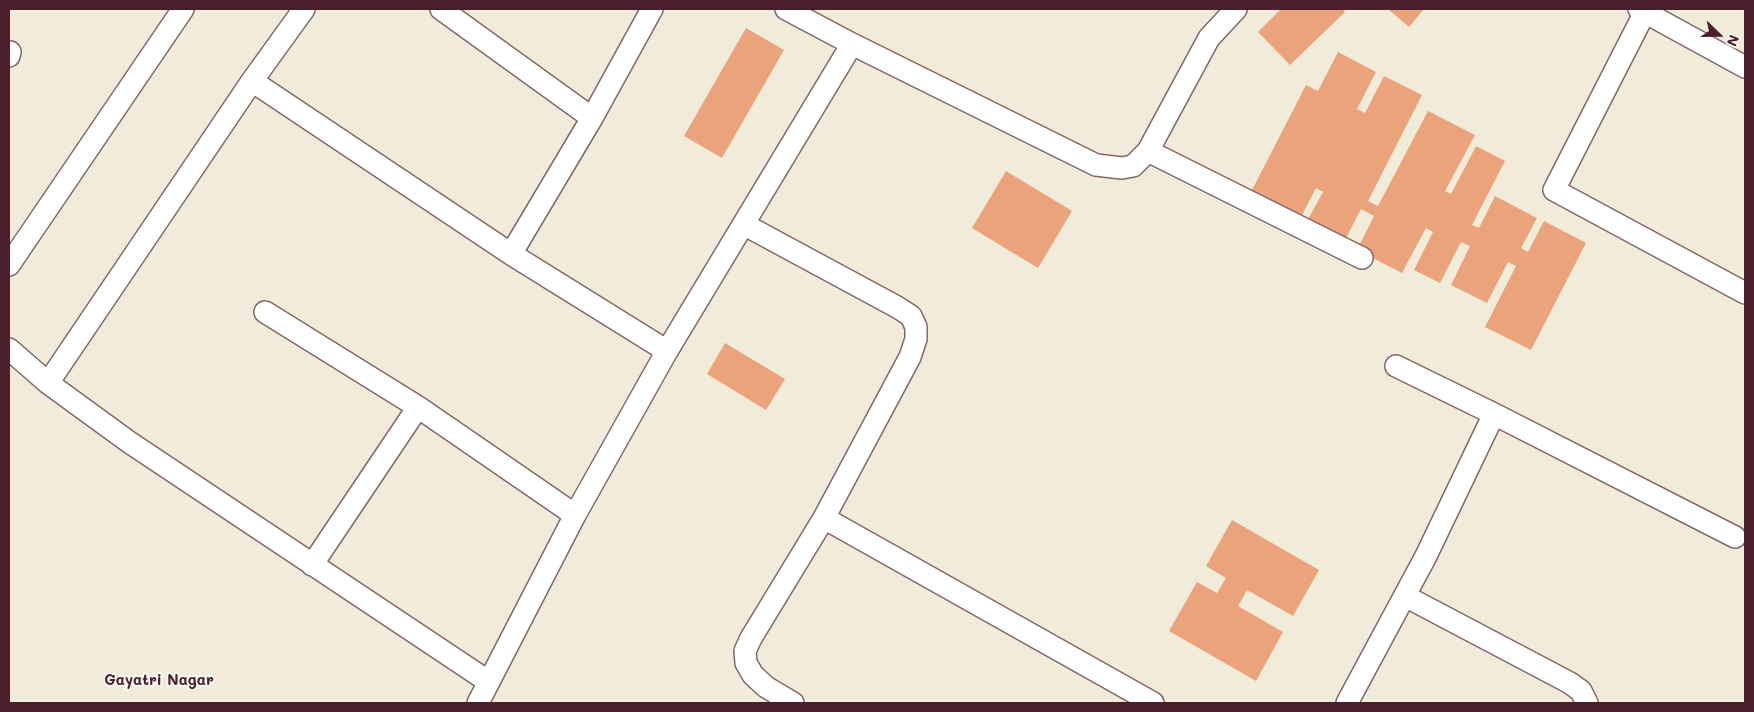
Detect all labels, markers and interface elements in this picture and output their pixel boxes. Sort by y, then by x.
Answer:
north arrow [1694,10,1744,60]
text: N [1723,32,1744,49]
district label: Gayatri Nagar [104,671,214,689]

